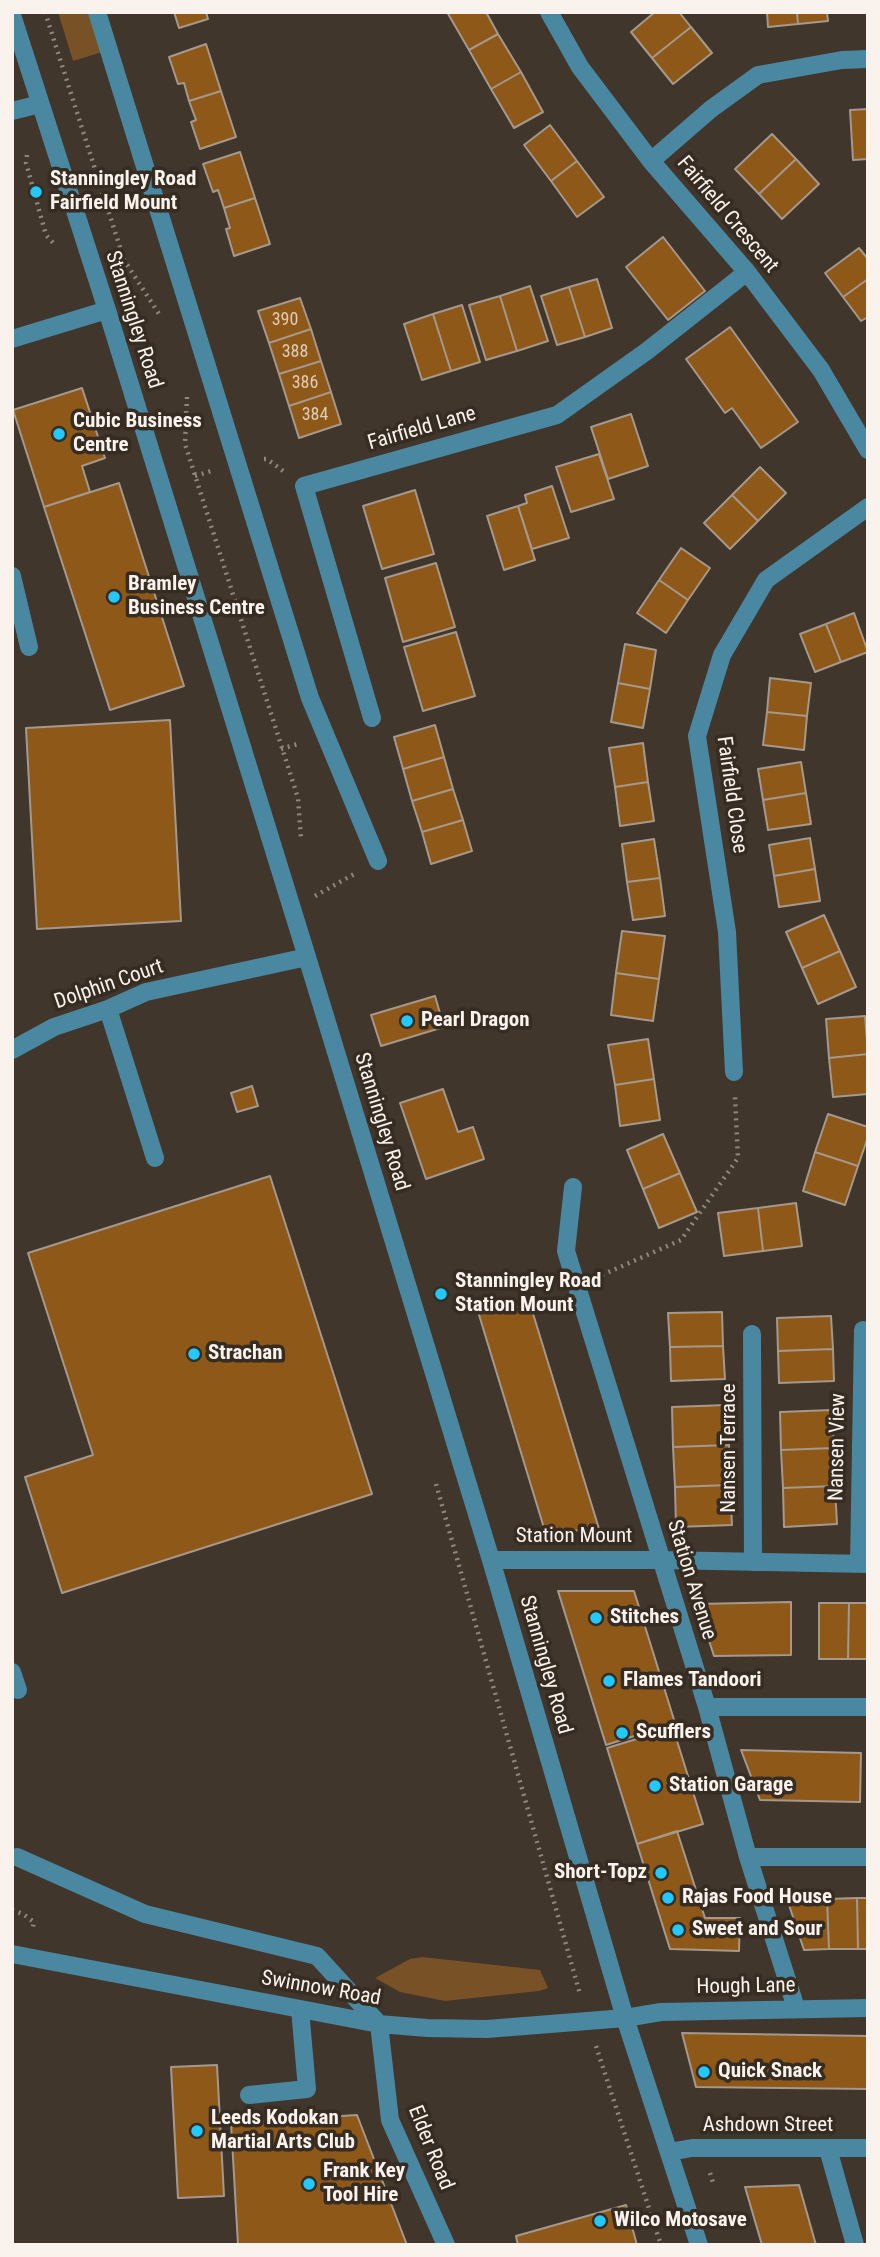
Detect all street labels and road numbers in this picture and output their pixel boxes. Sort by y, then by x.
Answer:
street label: Fairfield Crescent [671,151,783,279]
street label: Stanningley Road [99,248,167,392]
street label: Fairfield Lane [365,402,479,456]
street label: Fairfield Close [710,735,752,855]
street label: Dolphin Court [51,955,167,1015]
street label: Stanningley Road [348,1050,414,1194]
street label: Nansen Terrace [717,1383,743,1513]
street label: Nansen View [824,1393,852,1501]
street label: Station Avenue [661,1517,721,1643]
street label: Station Mount [516,1524,632,1550]
street label: Stanningley Road [513,1593,577,1737]
street label: Swinnow Road [259,1966,383,2012]
street label: Hough Lane [696,1974,796,2000]
street label: Elder Road [402,2102,458,2194]
street label: Ashdown Street [703,2113,833,2139]

